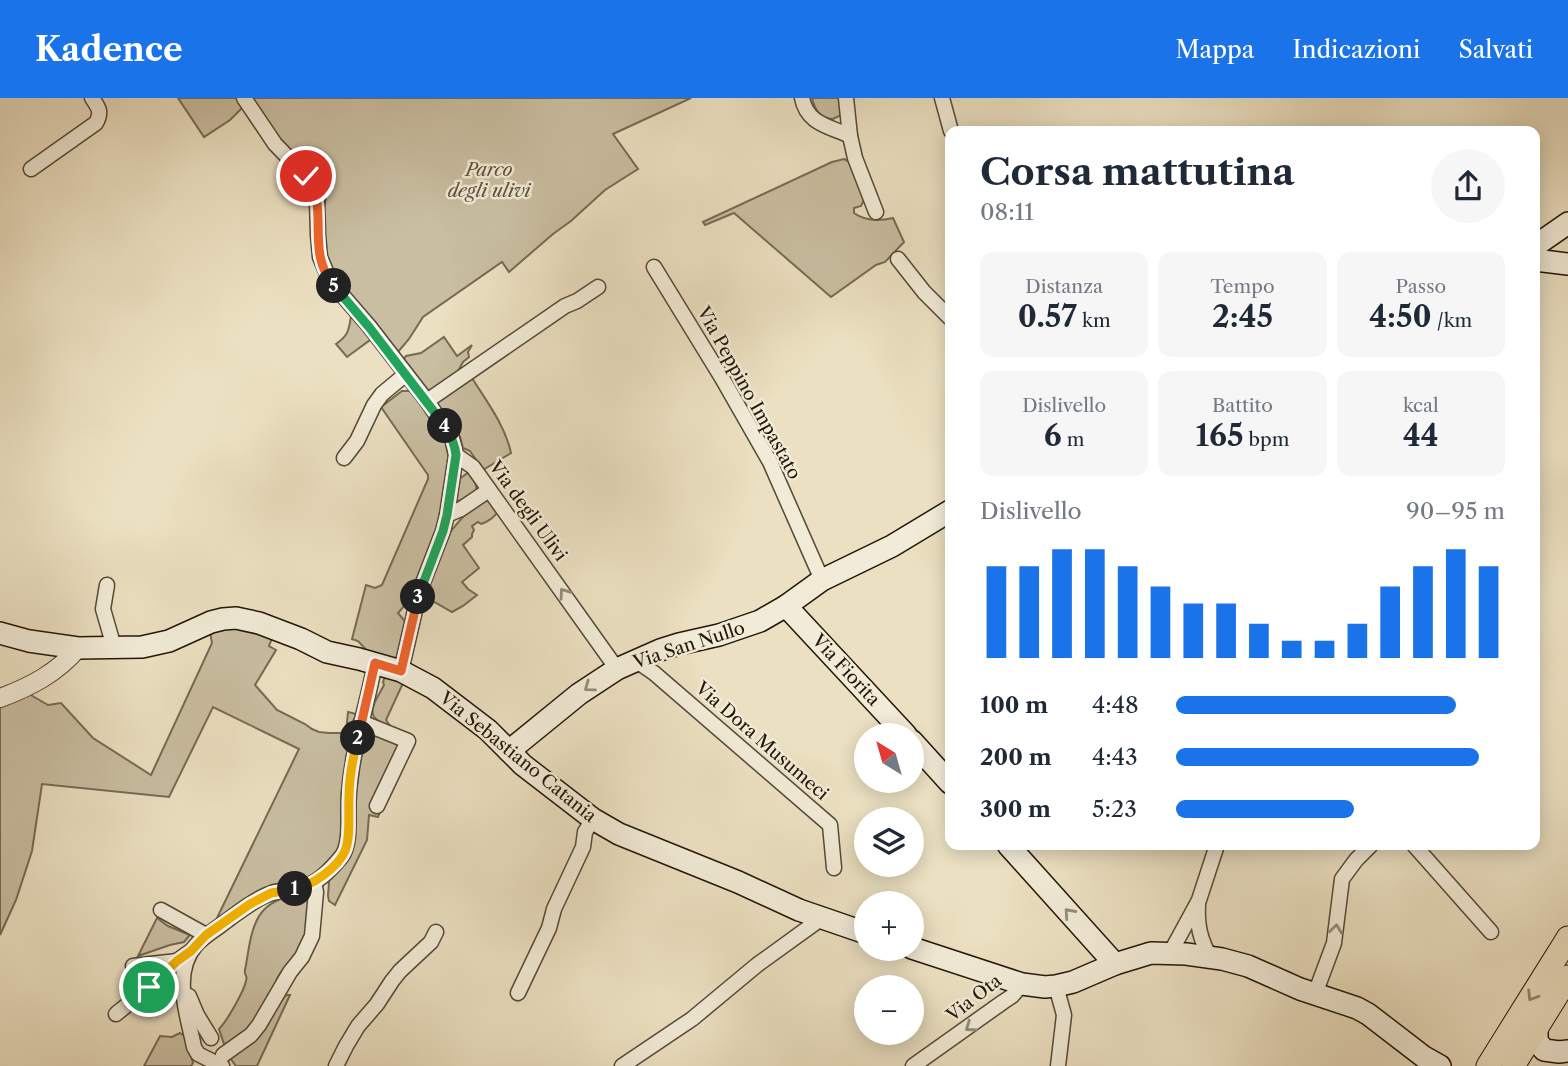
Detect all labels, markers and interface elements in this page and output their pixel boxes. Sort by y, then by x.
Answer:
text: Kadence [35,29,183,70]
text: Mappa [1175,35,1254,64]
text: Indicazioni [1292,35,1420,64]
text: Salvati [1458,35,1533,64]
pin [276,146,336,206]
text: Corsa mattutina [980,148,1295,195]
button: share [1431,149,1505,223]
icon: check [287,157,325,195]
park label: Parco degli ulivi [448,159,532,202]
text: 08:11 [980,198,1034,226]
pin: 5 [316,268,352,304]
text: 5 [328,274,339,297]
text: Distanza [1025,275,1103,298]
text: Tempo [1210,275,1275,298]
text: Passo [1396,275,1446,298]
text: 0.57 [1018,298,1077,335]
text: 2:45 [1212,298,1273,335]
text: 4:50 [1369,298,1432,335]
street label: Via Peppino Impastato [692,302,806,483]
text: km [1077,309,1111,332]
text: /km [1432,309,1472,332]
text: Dislivello [1022,394,1106,417]
text: Battito [1212,394,1273,417]
text: kcal [1403,394,1439,417]
pin: 4 [428,408,462,444]
text: 4 [439,414,450,437]
text: 6 [1044,417,1062,454]
text: 165 [1196,417,1244,454]
text: 44 [1403,417,1439,454]
text: m [1062,428,1085,451]
text: bpm [1244,428,1289,451]
street label: Via degli Ulivi [484,456,572,566]
text: Dislivello [980,497,1082,525]
text: 90–95 m [1406,497,1505,525]
pin: 3 [400,580,436,614]
text: 3 [412,585,423,608]
one-way arrow [560,588,572,601]
street label: Via San Nullo [629,617,748,674]
street label: Via Fiorita [807,629,885,711]
street label: Via Dora Musumeci [690,676,834,805]
one-way arrow [584,679,597,691]
street label: Via Sebastiano Catania [434,686,601,827]
text: 100 m [980,691,1048,719]
text: 4:48 [1092,691,1139,719]
pin: 2 [340,720,376,756]
north arrow [854,723,924,793]
map controls [854,723,924,1045]
text: 2 [352,726,363,749]
text: 200 m [980,743,1052,771]
text: 4:43 [1092,743,1138,771]
text: 300 m [980,795,1051,823]
text: 5:23 [1092,795,1137,823]
button: layers [854,807,924,877]
pin: 1 [278,872,312,906]
text: 1 [290,877,299,900]
button: + [854,891,924,961]
one-way arrow [1065,908,1077,921]
one-way arrow [1328,924,1343,935]
pin [119,957,179,1017]
icon: arrive [130,968,168,1006]
street label: Via Ota [941,970,1006,1027]
button: − [854,975,924,1045]
one-way arrow [1527,988,1540,1001]
one-way arrow [965,1019,978,1031]

